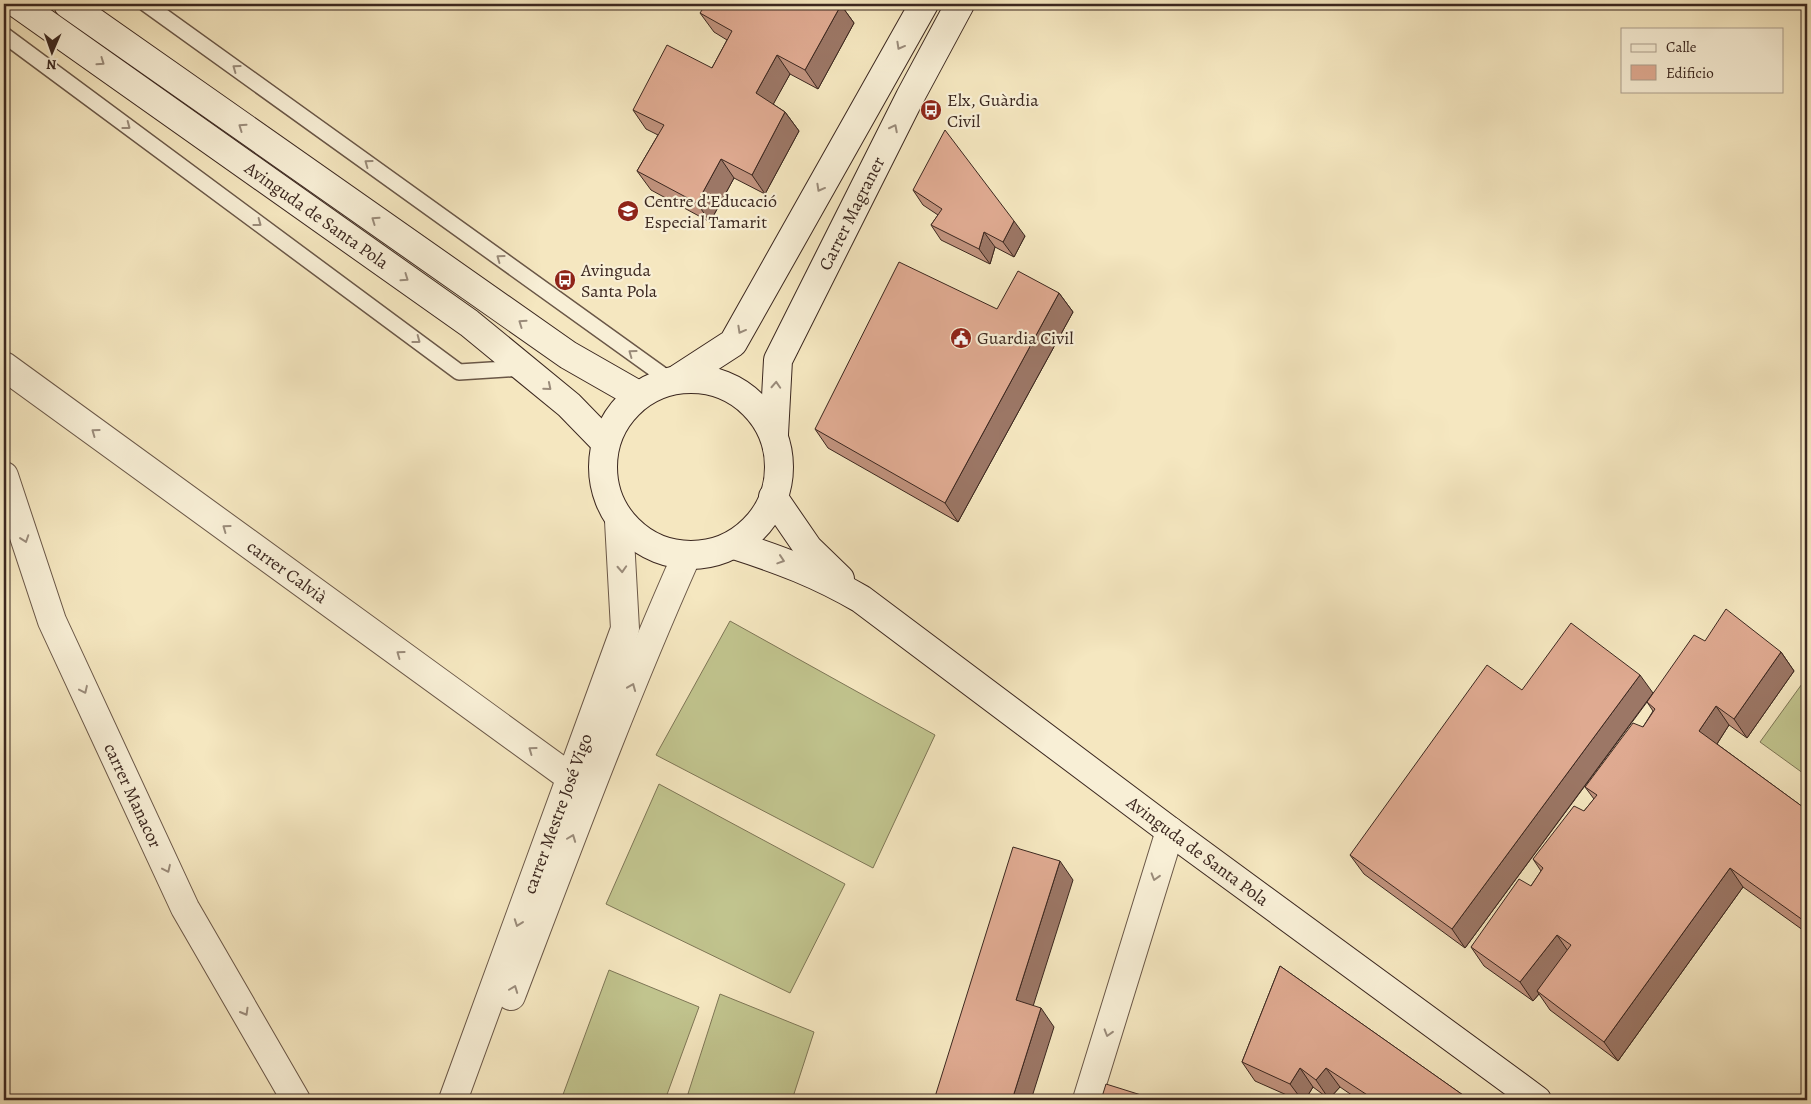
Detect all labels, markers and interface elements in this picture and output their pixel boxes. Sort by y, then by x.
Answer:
north arrow [28,28,78,78]
legend [1621,28,1784,92]
text: Calle [1666,37,1697,57]
one-way arrow [896,41,906,50]
text: N [46,55,57,74]
one-way arrow [95,56,105,65]
text: Edificio [1666,63,1714,83]
one-way arrow [232,65,242,74]
place label: Elx, Guàrdia Civil [947,88,1039,133]
bus stop icon: Elx, Guàrdia Civil [919,98,943,122]
one-way arrow [121,120,131,129]
one-way arrow [238,124,248,133]
one-way arrow [888,124,898,133]
street label: Carrer Magraner [813,152,890,274]
street label: Avinguda de Santa Pola [239,156,394,275]
one-way arrow [364,160,374,169]
one-way arrow [816,183,826,192]
place label: Centre d'Educació Especial Tamarit [644,189,777,234]
school or university icon: Centre d'Educació Especial Tamarit [616,199,640,223]
one-way arrow [252,217,262,226]
one-way arrow [371,217,381,226]
one-way arrow [496,255,506,264]
place label: Avinguda Santa Pola [580,258,658,303]
bus stop icon: Avinguda Santa Pola [553,268,577,292]
one-way arrow [399,272,409,281]
one-way arrow [519,320,528,329]
one-way arrow [737,324,747,333]
public building icon: Guardia Civil [949,326,973,350]
place label: Guardia Civil [977,326,1074,350]
one-way arrow [411,335,420,343]
one-way arrow [628,350,638,359]
one-way arrow [771,381,782,389]
one-way arrow [542,382,551,391]
one-way arrow [91,429,101,438]
one-way arrow [223,525,232,533]
one-way arrow [19,534,29,543]
street label: carrer Calvià [242,535,333,609]
one-way arrow [776,555,784,565]
one-way arrow [617,566,628,574]
one-way arrow [396,651,406,660]
one-way arrow [626,683,636,692]
one-way arrow [78,685,89,694]
street label: carrer Mestre José Vigo [517,730,598,897]
street label: carrer Manacor [98,739,168,852]
one-way arrow [528,747,538,756]
street label: Avinguda de Santa Pola [1121,790,1274,912]
one-way arrow [566,834,576,842]
one-way arrow [161,864,171,873]
one-way arrow [1151,873,1161,881]
one-way arrow [514,918,524,927]
one-way arrow [508,986,518,994]
one-way arrow [238,1007,248,1016]
one-way arrow [1103,1028,1113,1036]

